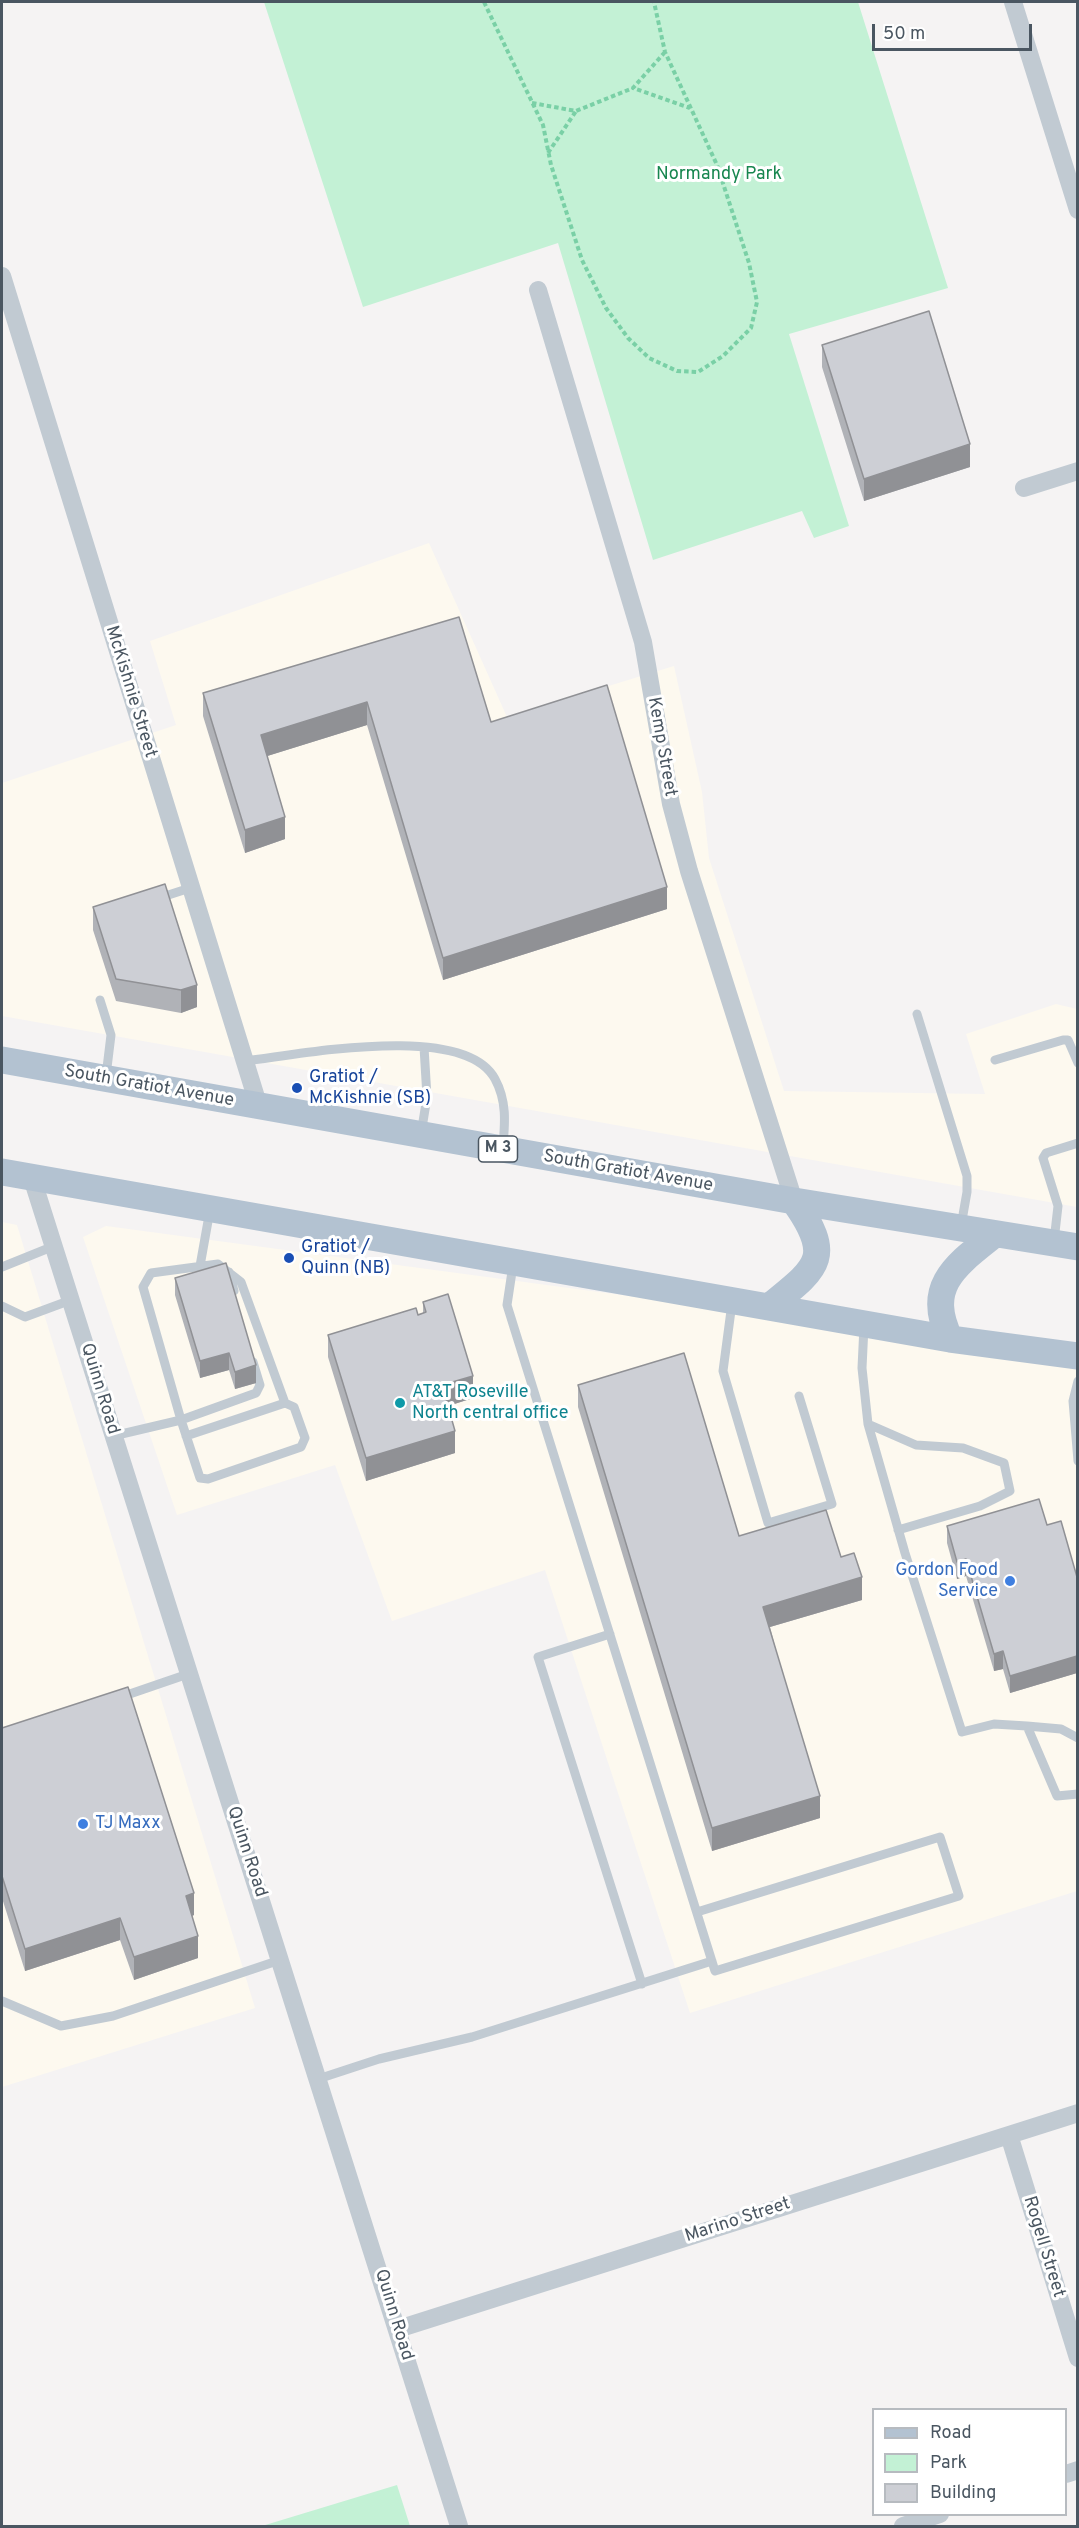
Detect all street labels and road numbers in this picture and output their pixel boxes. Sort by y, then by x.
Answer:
street label: McKishnie Street [100,623,160,761]
street label: Kemp Street [642,696,680,798]
street label: South Gratiot Avenue [63,1061,235,1113]
road number: M 3 [478,1136,518,1162]
street label: South Gratiot Avenue [542,1146,714,1198]
street label: Quinn Road [75,1341,123,1437]
street label: Quinn Road [221,1804,271,1900]
street label: Marino Street [683,2194,793,2248]
street label: Rogell Street [1017,2194,1069,2300]
street label: Quinn Road [369,2267,417,2363]

